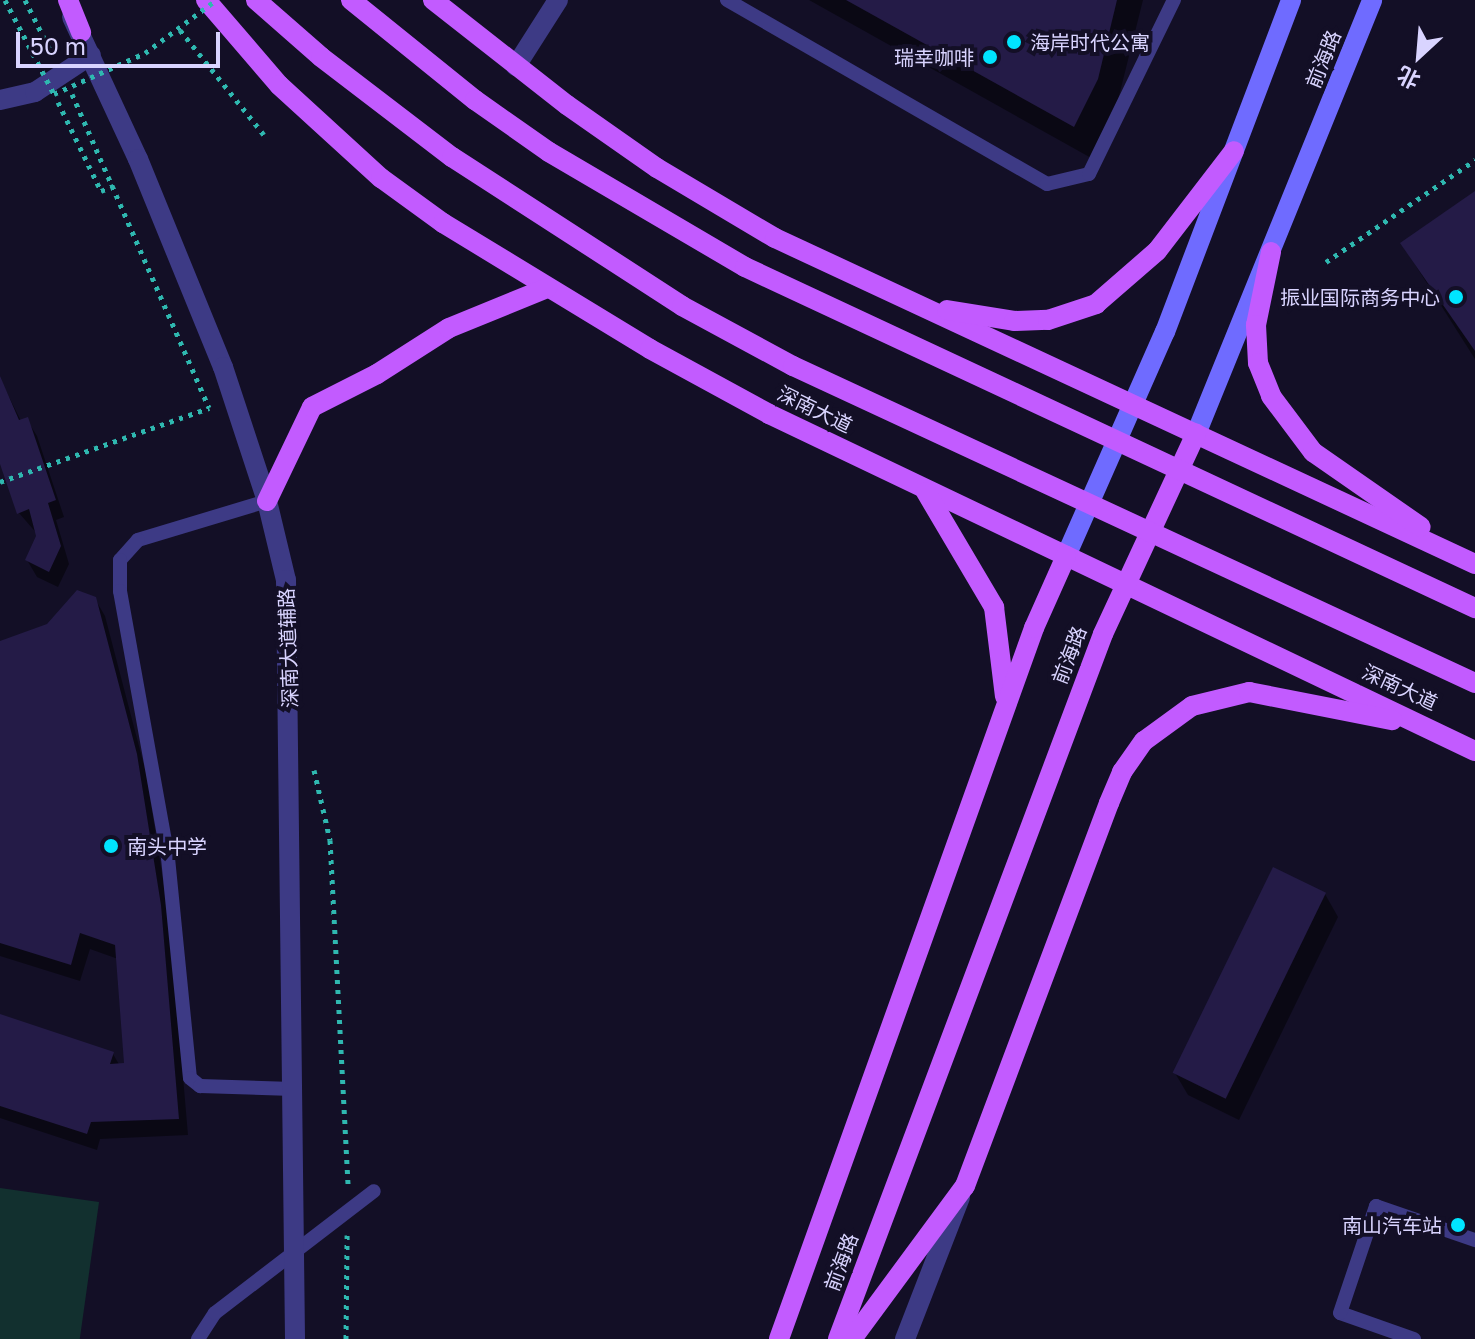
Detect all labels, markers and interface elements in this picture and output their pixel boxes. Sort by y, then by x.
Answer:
scale bar [20,16,224,66]
north arrow [1379,16,1459,96]
street label: 前海路 [1301,27,1345,91]
place label: 海岸时代公寓 [1030,30,1150,54]
text: 50 m [30,31,86,60]
marker: 海岸时代公寓 [1005,33,1023,51]
place label: 瑞幸咖啡 [894,45,974,69]
marker: 瑞幸咖啡 [981,48,999,66]
text: 北 [1392,61,1424,95]
place label: 振业国际商务中心 [1280,285,1440,309]
marker: 振业国际商务中心 [1447,288,1465,306]
street label: 深南大道 [774,381,856,437]
street label: 深南大道辅路 [274,588,302,708]
street label: 前海路 [1047,623,1091,687]
street label: 深南大道 [1359,659,1441,715]
place label: 南头中学 [127,834,207,858]
marker: 南头中学 [102,837,120,855]
place label: 南山汽车站 [1342,1213,1442,1237]
marker: 南山汽车站 [1449,1216,1467,1234]
street label: 前海路 [819,1230,863,1294]

